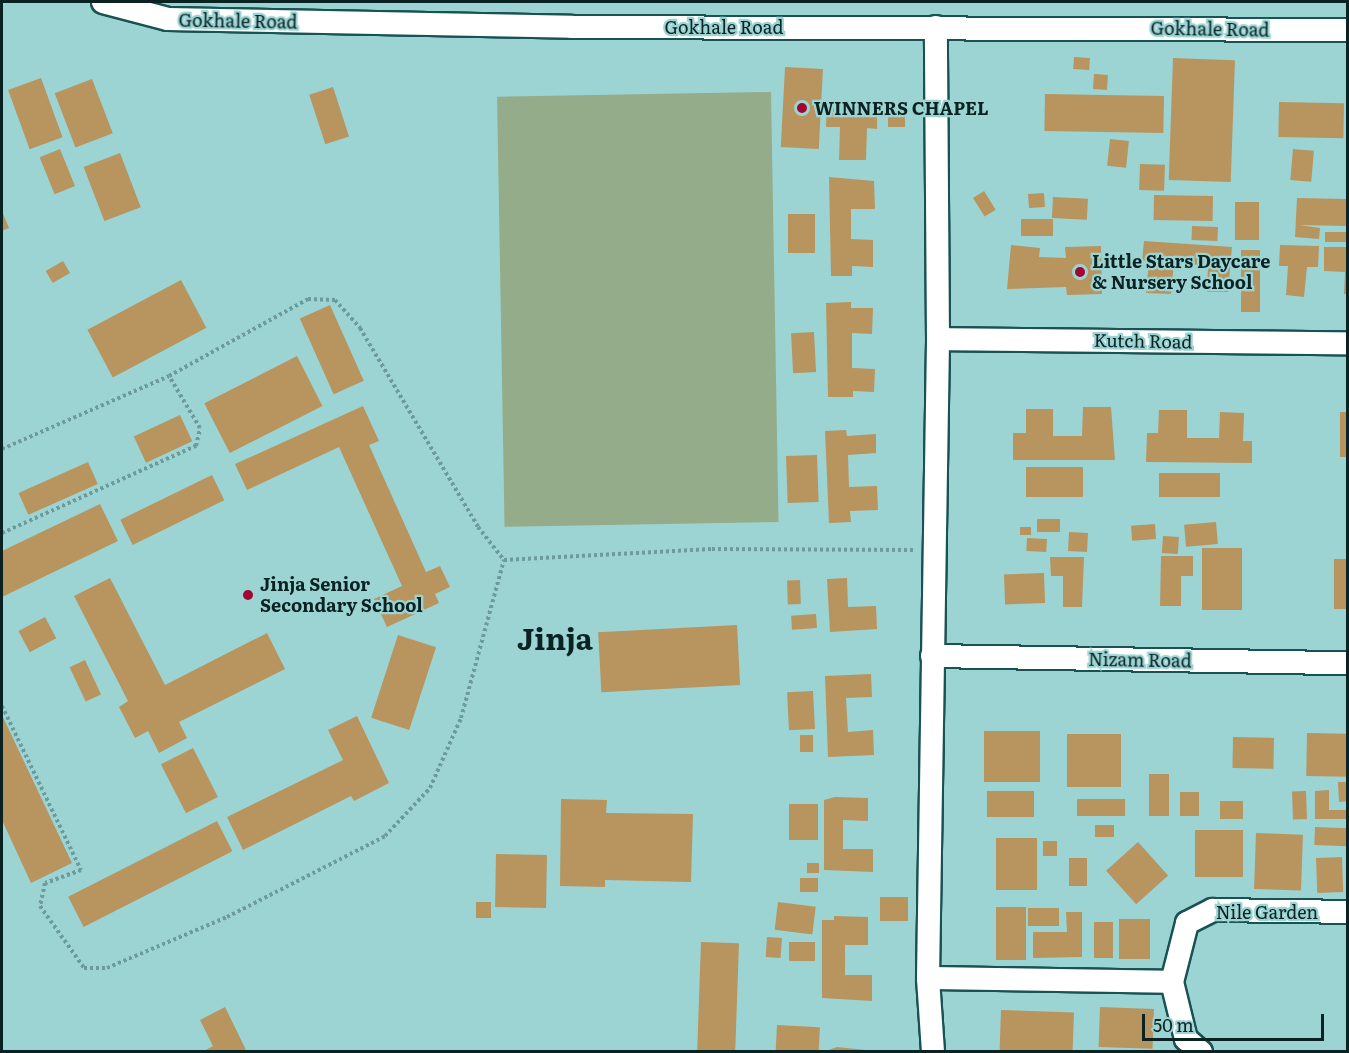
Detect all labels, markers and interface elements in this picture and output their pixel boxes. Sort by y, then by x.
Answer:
street label: Gokhale Road [178,9,298,33]
street label: Gokhale Road [665,16,783,38]
street label: Gokhale Road [1150,17,1270,41]
place label: WINNERS CHAPEL [814,97,989,119]
marker: WINNERS CHAPEL [795,101,809,115]
place label: Little Stars Daycare & Nursery School [1092,251,1271,294]
marker: Little Stars Daycare & Nursery School [1073,265,1087,279]
street label: Kutch Road [1093,329,1193,353]
place label: Jinja Senior Secondary School [260,574,423,616]
marker: Jinja Senior Secondary School [241,588,255,602]
district label: Jinja [517,619,593,655]
street label: Nizam Road [1088,648,1192,672]
street label: Nile Garden [1216,901,1318,923]
scale bar [1145,1002,1326,1040]
text: 50 m [1153,1011,1194,1038]

